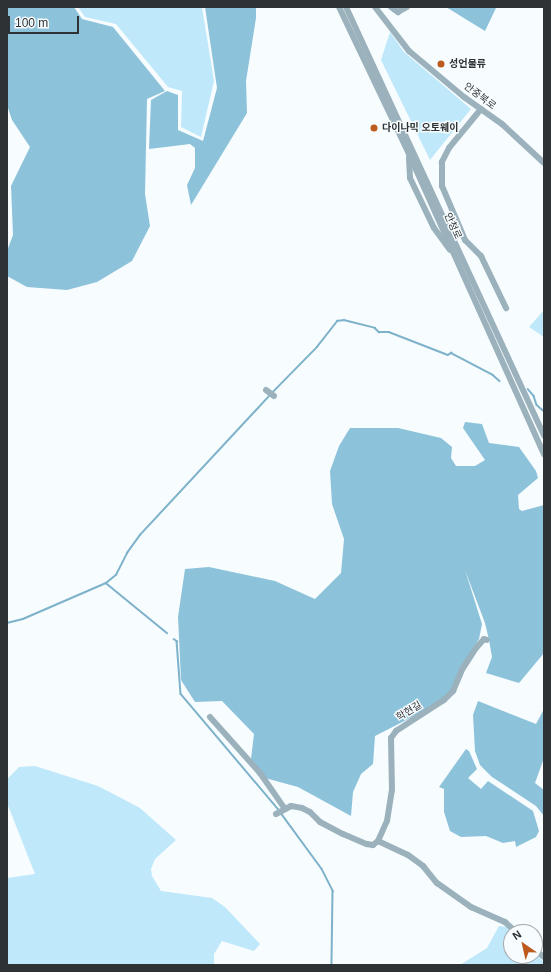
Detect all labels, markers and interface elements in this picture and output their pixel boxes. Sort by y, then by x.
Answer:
scale bar [10,8,81,34]
text: 100 m [15,16,48,30]
place label: 성언물류 [449,58,486,70]
marker: 성언물류 [436,59,446,69]
street label: 안중북로 [462,80,498,112]
place label: 다이나믹 오토웨이 [382,122,458,134]
marker: 다이나믹 오토웨이 [369,123,379,133]
street label: 안청로 [442,211,464,241]
street label: 학현길 [394,699,424,723]
north arrow [503,924,543,964]
text: N [510,928,523,942]

